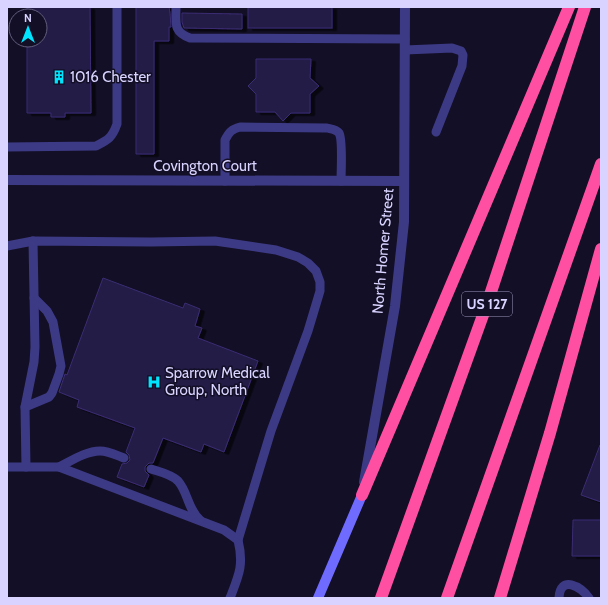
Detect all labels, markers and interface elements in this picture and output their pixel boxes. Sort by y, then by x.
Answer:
north arrow [8,8,48,48]
text: N [24,11,32,25]
place label: 1016 Chester [70,68,151,86]
building icon: 1016 Chester [51,69,67,85]
street label: Covington Court [153,157,257,175]
street label: North Homer Street [369,187,397,315]
road number: US 127 [462,292,512,316]
place label: Sparrow Medical Group, North [165,364,270,399]
hospital icon: Sparrow Medical Group, North [146,374,162,390]

